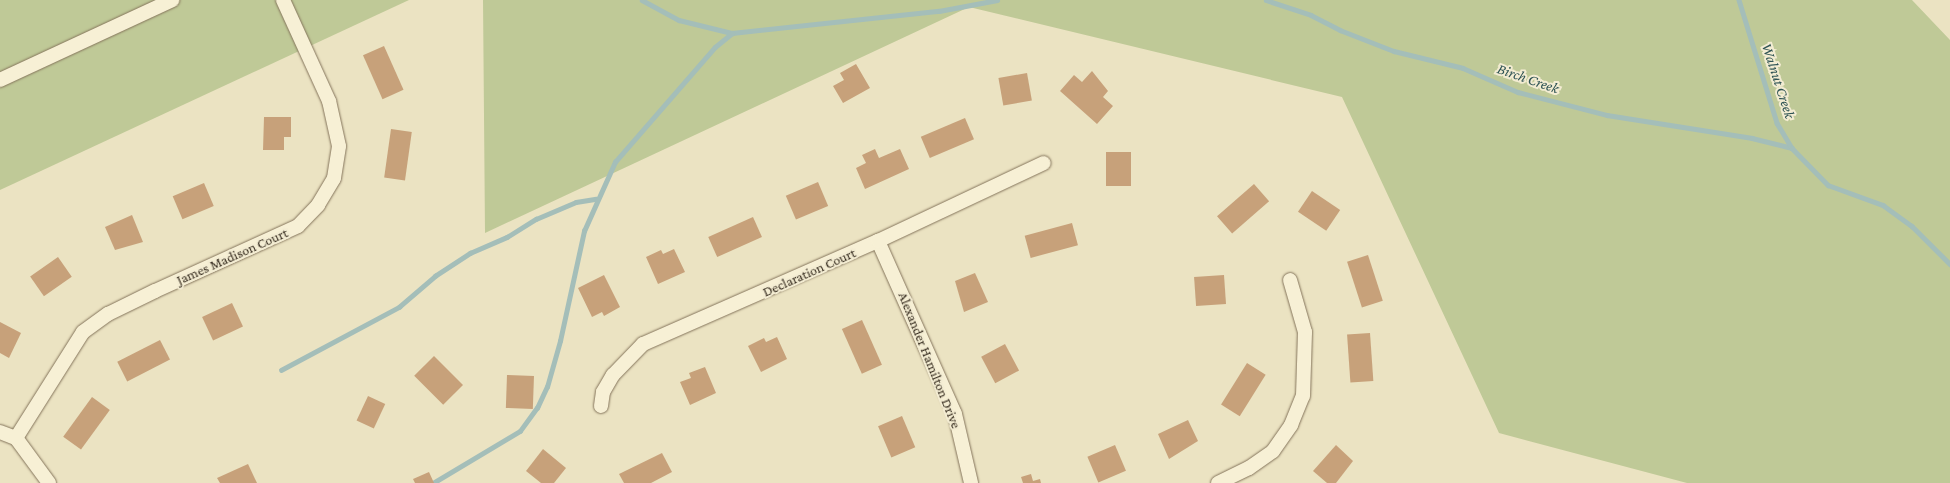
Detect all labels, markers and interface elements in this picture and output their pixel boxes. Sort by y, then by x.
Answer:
water label: Walnut Creek [1757,41,1799,121]
water label: Birch Creek [1495,60,1561,98]
street label: James Madison Court [174,224,290,288]
street label: Declaration Court [760,244,858,300]
street label: Alexander Hamilton Drive [895,289,965,431]

